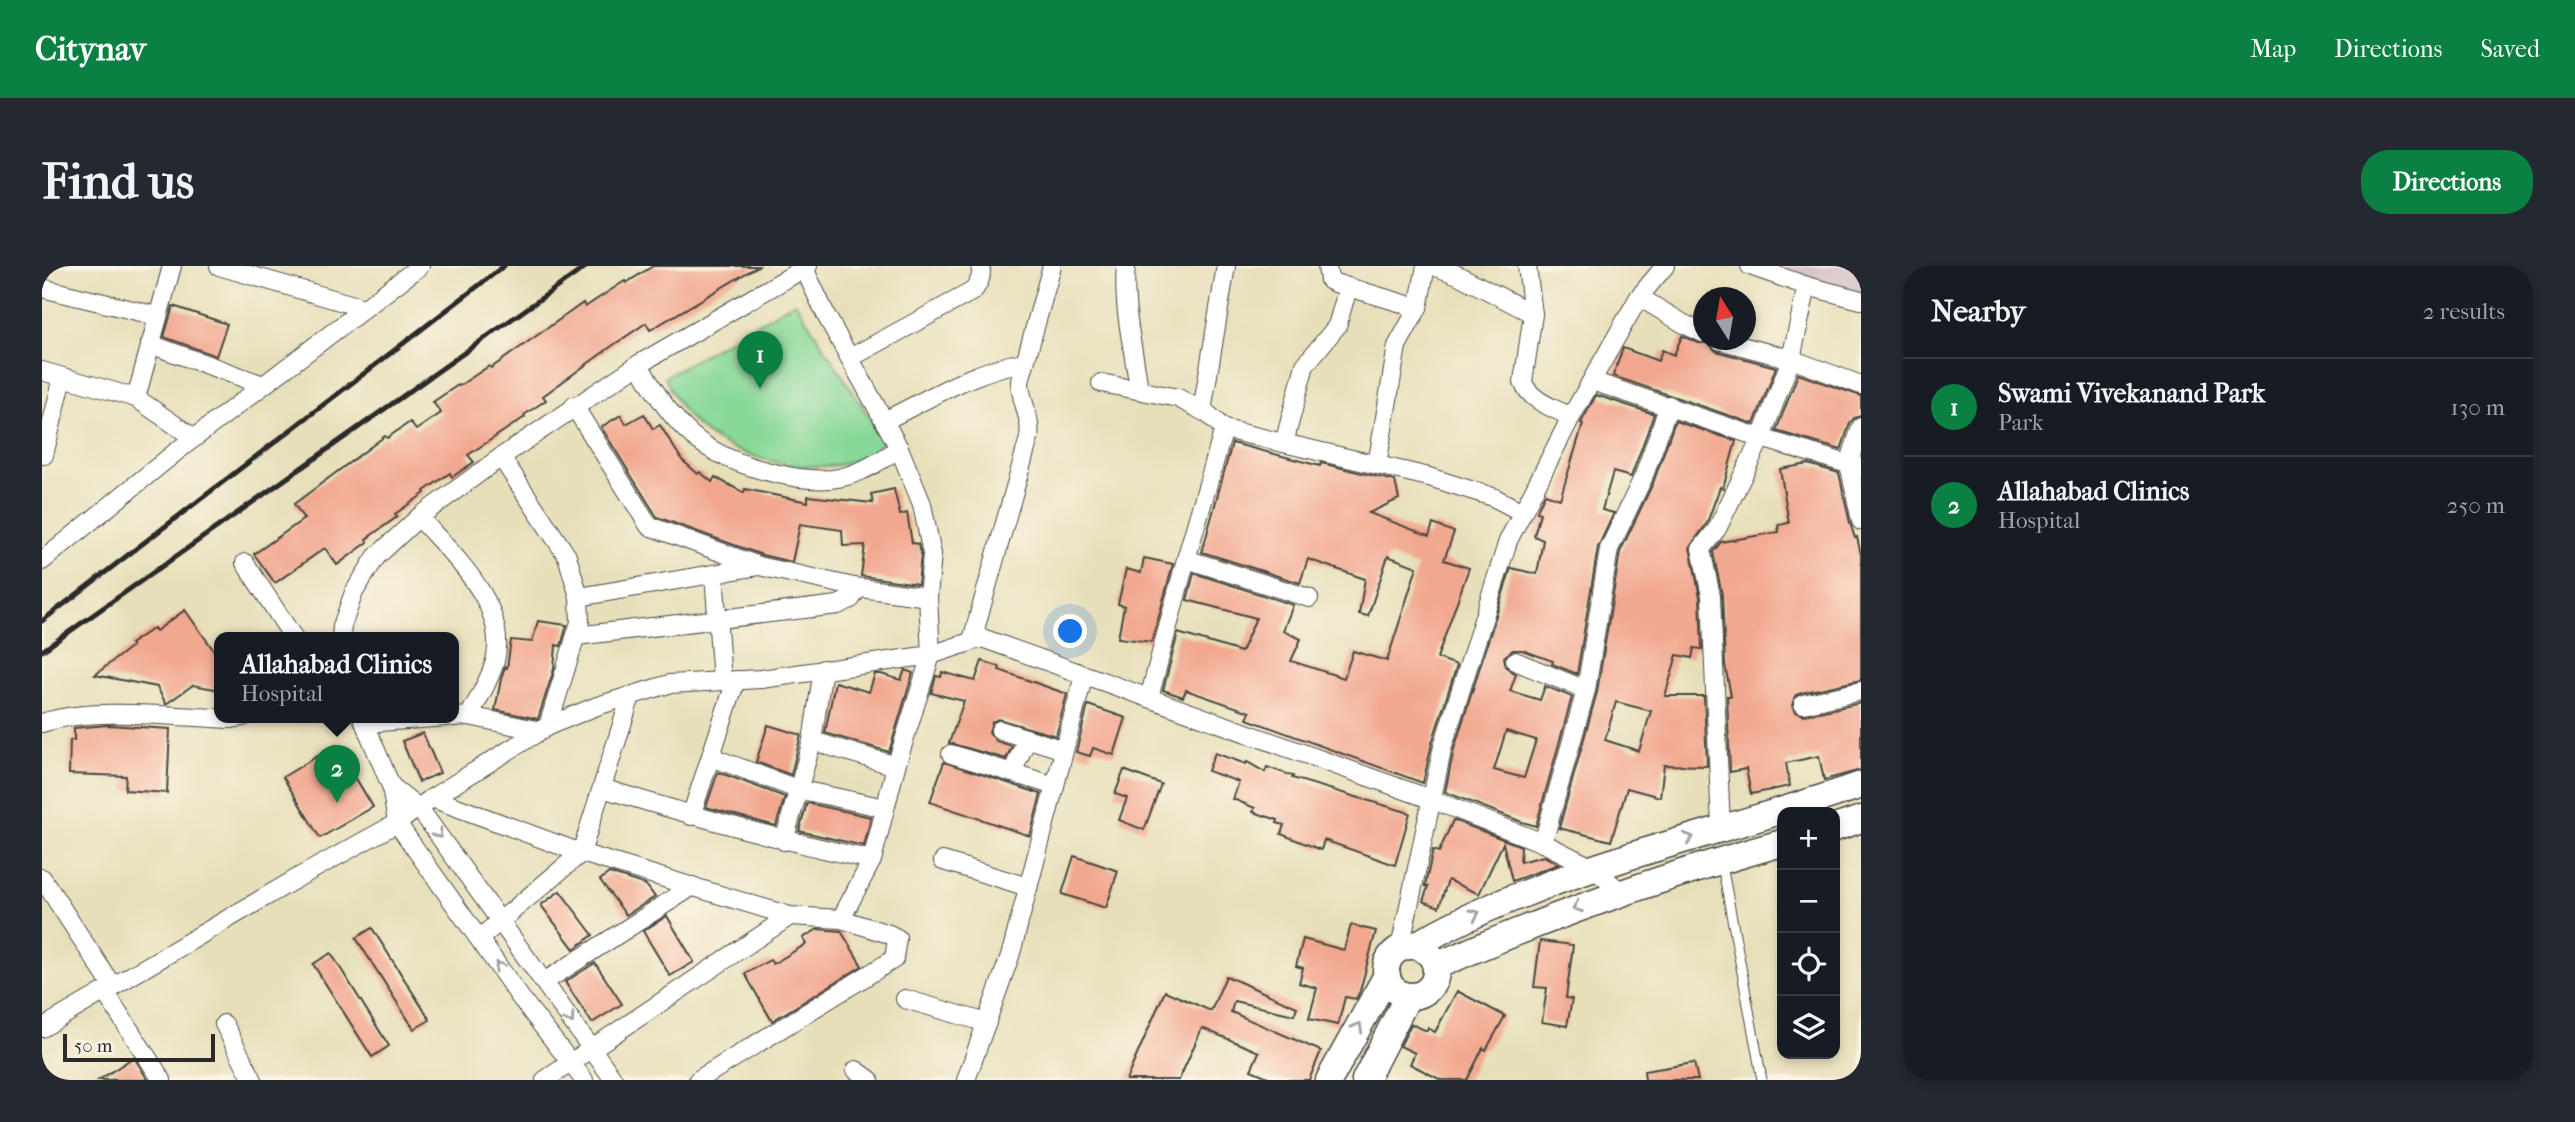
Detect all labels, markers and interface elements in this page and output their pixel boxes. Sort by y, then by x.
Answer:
text: Citynav [35,30,146,69]
text: Map [2250,35,2296,63]
text: Directions [2334,35,2442,63]
text: Saved [2480,35,2540,63]
button: Directions [2361,150,2533,214]
text: Find us [42,153,194,211]
north arrow [1693,287,1756,350]
text: Nearby [1931,294,2026,329]
text: 2 results [2423,298,2505,325]
pin: 1 [737,331,783,389]
text: Swami Vivekanand Park [1998,378,2265,409]
text: 1 [1950,394,1958,421]
text: 130 m [2451,394,2505,421]
text: Park [1998,409,2044,436]
text: Allahabad Clinics [1998,476,2189,507]
text: 2 [1948,492,1960,519]
text: 250 m [2447,492,2505,519]
text: Hospital [1998,507,2080,534]
your location [1053,614,1087,648]
popup [214,632,459,723]
text: Allahabad Clinics [241,649,432,680]
text: Hospital [241,680,323,707]
pin: 2 [314,745,360,803]
map controls [1777,807,1840,1059]
button: + [1777,807,1840,870]
one-way arrow [430,826,442,839]
one-way arrow [1683,831,1695,846]
button: − [1777,870,1840,933]
one-way arrow [1572,899,1584,913]
one-way arrow [1468,908,1480,922]
button: locate [1777,933,1840,996]
one-way arrow [495,961,507,974]
button: layers [1777,996,1840,1059]
one-way arrow [562,1012,575,1025]
one-way arrow [1350,1022,1363,1035]
scale bar [63,1031,215,1063]
text: 50 m [74,1035,113,1057]

